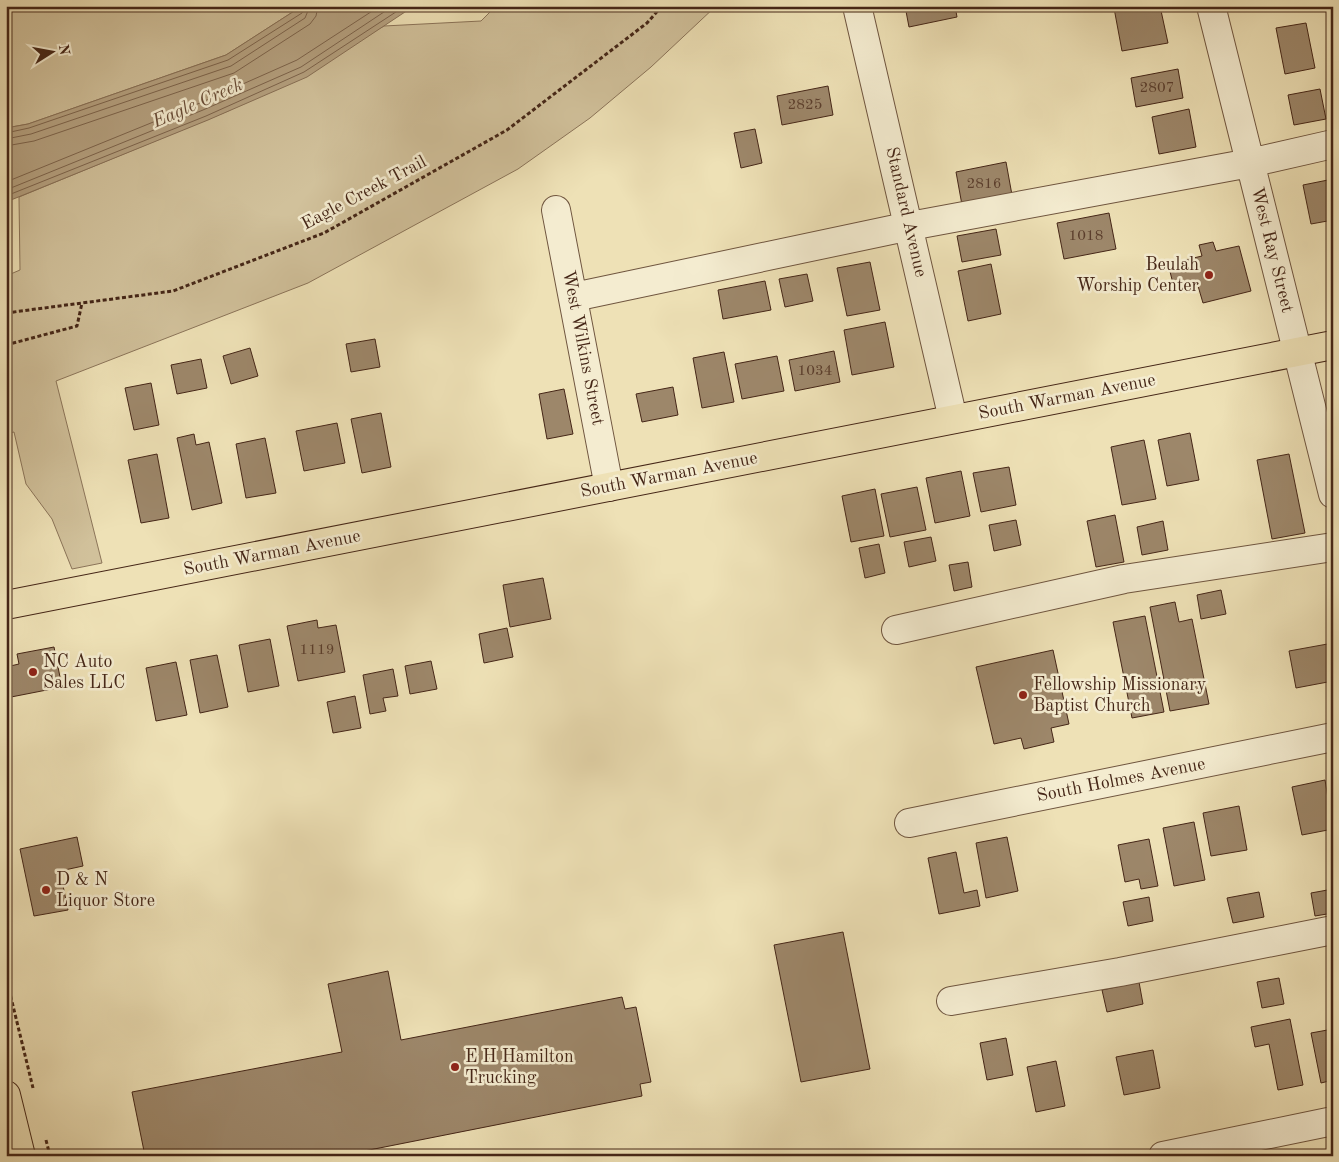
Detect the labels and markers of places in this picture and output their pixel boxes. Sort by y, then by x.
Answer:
place label: Beulah Worship Center [1076,256,1200,295]
marker: Beulah Worship Center [1203,269,1215,281]
place label: NC Auto Sales LLC [43,653,125,692]
marker: NC Auto Sales LLC [27,666,39,678]
place label: Fellowship Missionary Baptist Church [1033,676,1207,715]
marker: Fellowship Missionary Baptist Church [1017,689,1029,701]
place label: D & N Liquor Store [56,871,155,910]
marker: D & N Liquor Store [40,884,52,896]
place label: E H Hamilton Trucking [465,1048,574,1087]
marker: E H Hamilton Trucking [449,1061,461,1073]

